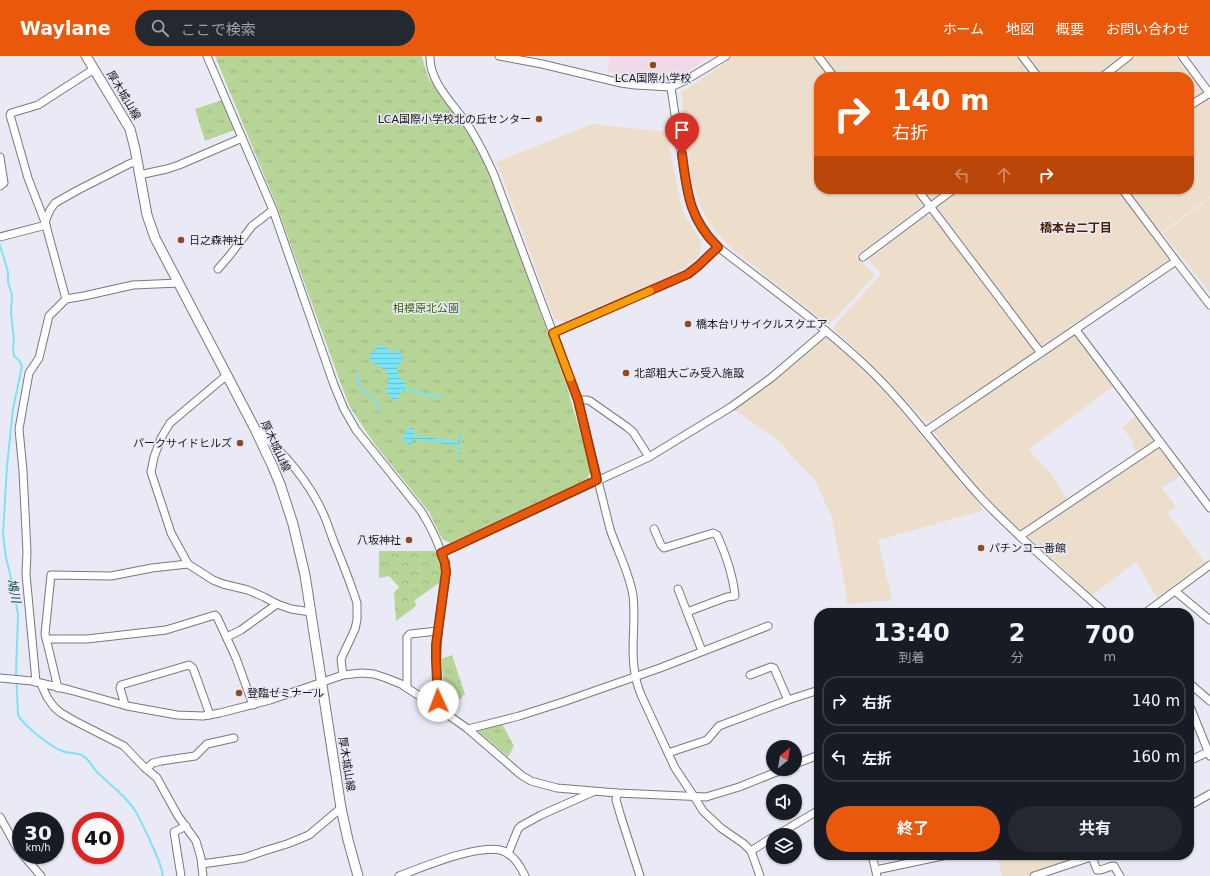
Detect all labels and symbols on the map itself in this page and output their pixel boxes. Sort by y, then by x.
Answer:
marker: LCA国際小学校 [648,60,658,70]
street label: 厚木城山線 [104,68,143,122]
place label: LCA国際小学校 [615,72,691,85]
place label: LCA国際小学校北の丘センター [378,113,531,126]
pin [665,113,699,154]
marker: LCA国際小学校北の丘センター [534,114,544,124]
district label: 橋本台二丁目 [1040,221,1112,235]
place label: 日之森神社 [189,234,244,247]
marker: 日之森神社 [176,235,186,245]
park label: 相模原北公園 [393,302,459,315]
place label: 橋本台リサイクルスクエア [696,318,827,331]
marker: 橋本台リサイクルスクエア [683,319,693,329]
place label: 北部粗大ごみ受入施設 [634,367,744,380]
marker: 北部粗大ごみ受入施設 [621,368,631,378]
street label: 厚木城山線 [258,419,293,474]
place label: パークサイドヒルズ [133,437,232,450]
marker: パークサイドヒルズ [235,438,245,448]
place label: 八坂神社 [357,534,401,547]
marker: 八坂神社 [404,535,414,545]
place label: パチンコ一番館 [989,542,1066,555]
marker: パチンコ一番館 [976,543,986,553]
water label: 鳩川 [5,578,24,606]
position arrow [417,680,459,722]
place label: 登臨ゼミナール [247,687,324,700]
marker: 登臨ゼミナール [234,688,244,698]
street label: 厚木城山線 [336,736,357,792]
north arrow [766,740,802,776]
speed limit sign: 40 [72,812,124,864]

